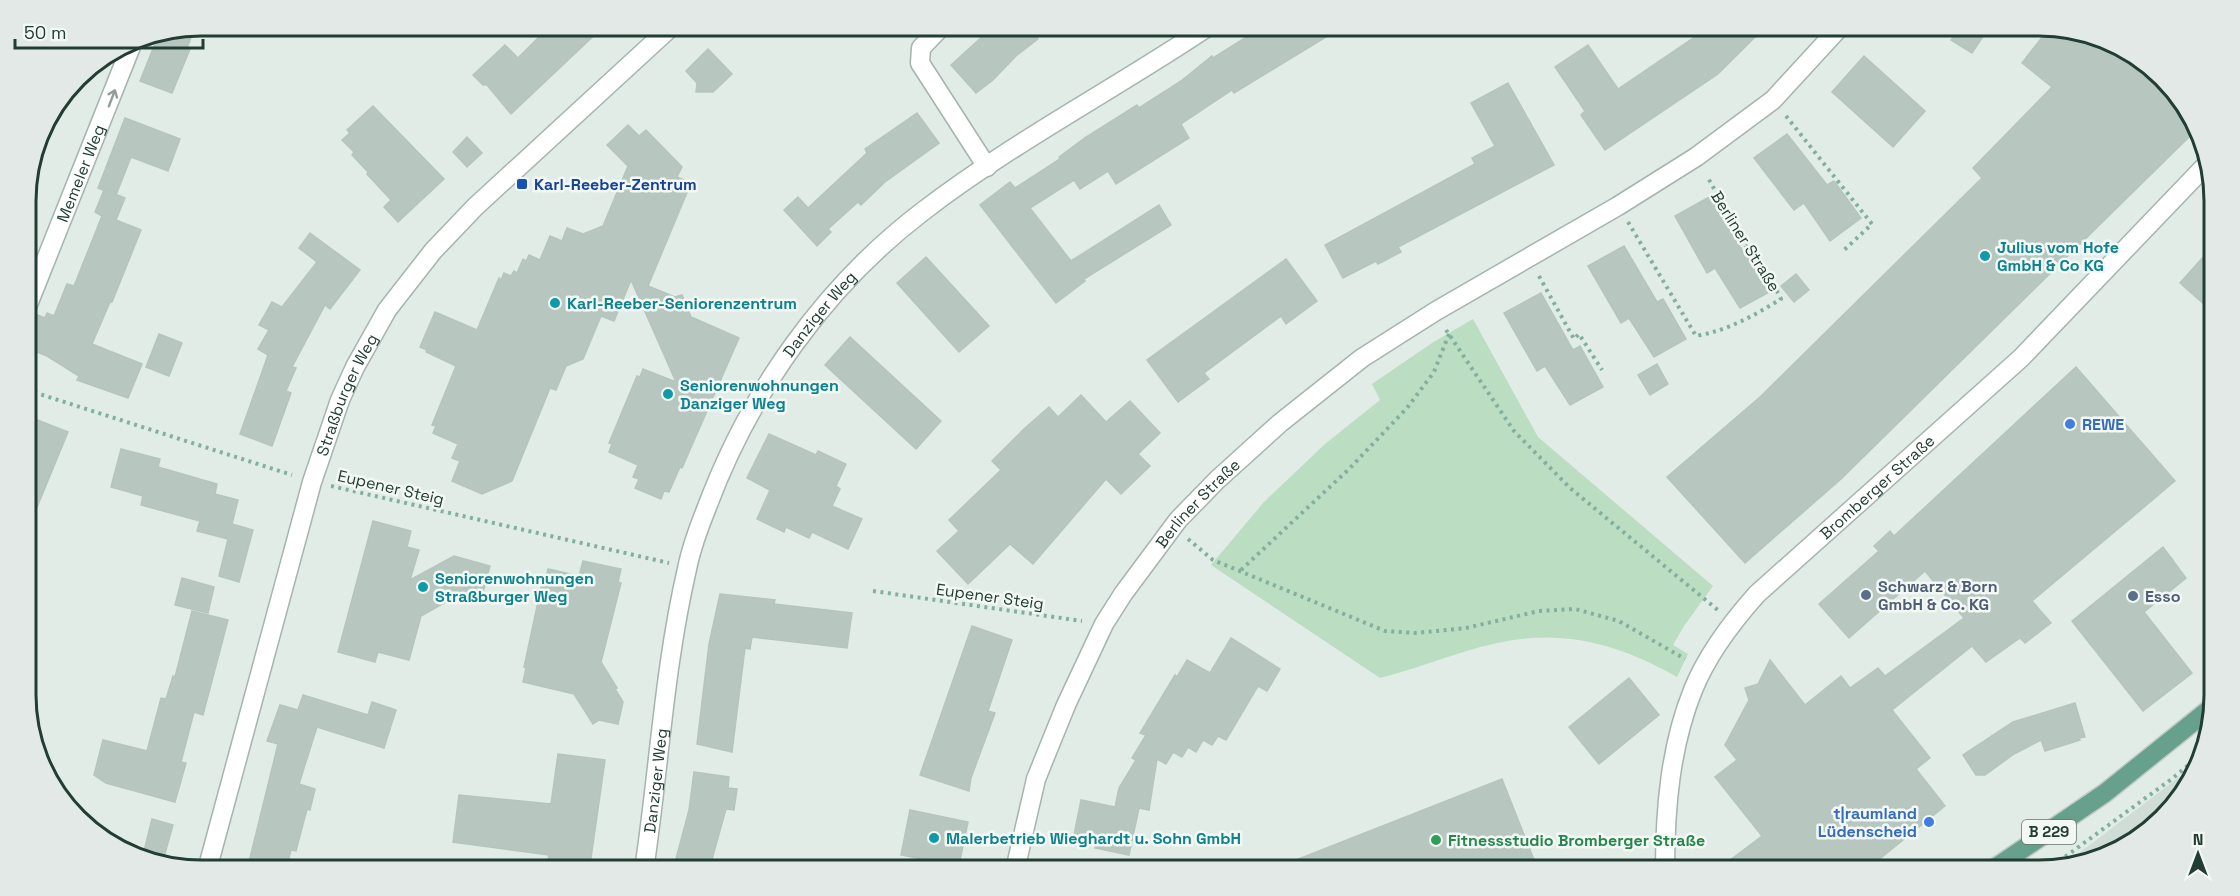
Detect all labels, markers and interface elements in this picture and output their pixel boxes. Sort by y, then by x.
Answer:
scale bar [15,12,202,50]
text: 50 m [24,21,66,44]
one-way arrow [107,89,118,107]
street label: Memeler Weg [52,121,110,225]
place label: Karl-Reeber-Zentrum [534,174,697,195]
marker: Karl-Reeber-Zentrum [515,177,529,191]
street label: Berliner Straße [1706,187,1785,296]
place label: Julius vom Hofe GmbH & Co KG [1997,237,2119,276]
marker: Julius vom Hofe GmbH & Co KG [1978,249,1992,263]
street label: Danziger Weg [778,267,861,361]
place label: Karl-Reeber-Seniorenzentrum [567,293,797,314]
marker: Karl-Reeber-Seniorenzentrum [548,296,562,310]
street label: Straßburger Weg [312,330,383,459]
place label: Seniorenwohnungen Danziger Weg [680,375,839,414]
marker: Seniorenwohnungen Danziger Weg [661,387,675,401]
place label: REWE [2082,414,2124,435]
marker: REWE [2063,417,2077,431]
street label: Bromberger Straße [1815,430,1939,544]
street label: Berliner Straße [1151,454,1245,552]
street label: Eupener Steig [336,465,446,510]
place label: Seniorenwohnungen Straßburger Weg [435,568,594,607]
place label: Schwarz & Born GmbH & Co. KG [1878,576,1998,615]
street label: Eupener Steig [935,579,1045,614]
marker: Seniorenwohnungen Straßburger Weg [416,580,430,594]
place label: Esso [2145,586,2181,607]
marker: Schwarz & Born GmbH & Co. KG [1859,588,1873,602]
marker: Esso [2126,589,2140,603]
street label: Danziger Weg [639,727,672,834]
place label: t|raumland Lüdenscheid [1818,803,1917,842]
marker: t|raumland Lüdenscheid [1922,815,1936,829]
road number: B 229 [2022,820,2076,844]
north arrow [2168,824,2228,884]
place label: Malerbetrieb Wieghardt u. Sohn GmbH [946,828,1241,849]
text: N [2193,829,2203,850]
place label: Fitnessstudio Bromberger Straße [1448,830,1705,851]
marker: Malerbetrieb Wieghardt u. Sohn GmbH [927,831,941,845]
marker: Fitnessstudio Bromberger Straße [1429,833,1443,847]

